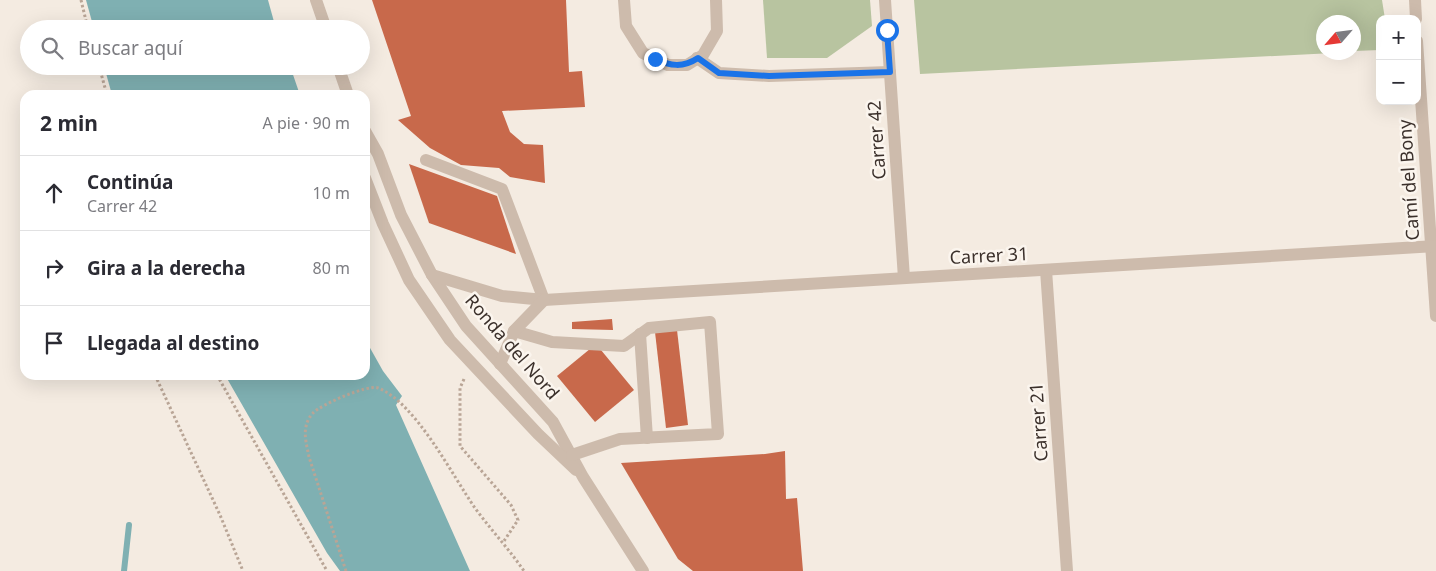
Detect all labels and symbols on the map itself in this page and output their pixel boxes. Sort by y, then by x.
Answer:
north arrow [1316,15,1361,60]
route start [876,19,899,42]
route end [644,48,667,71]
street label: Carrer 42 [861,100,891,180]
street label: Camí del Bony [1392,118,1424,241]
street label: Carrer 31 [949,241,1029,269]
street label: Ronda del Nord [460,289,565,404]
street label: Carrer 21 [1023,382,1053,462]

